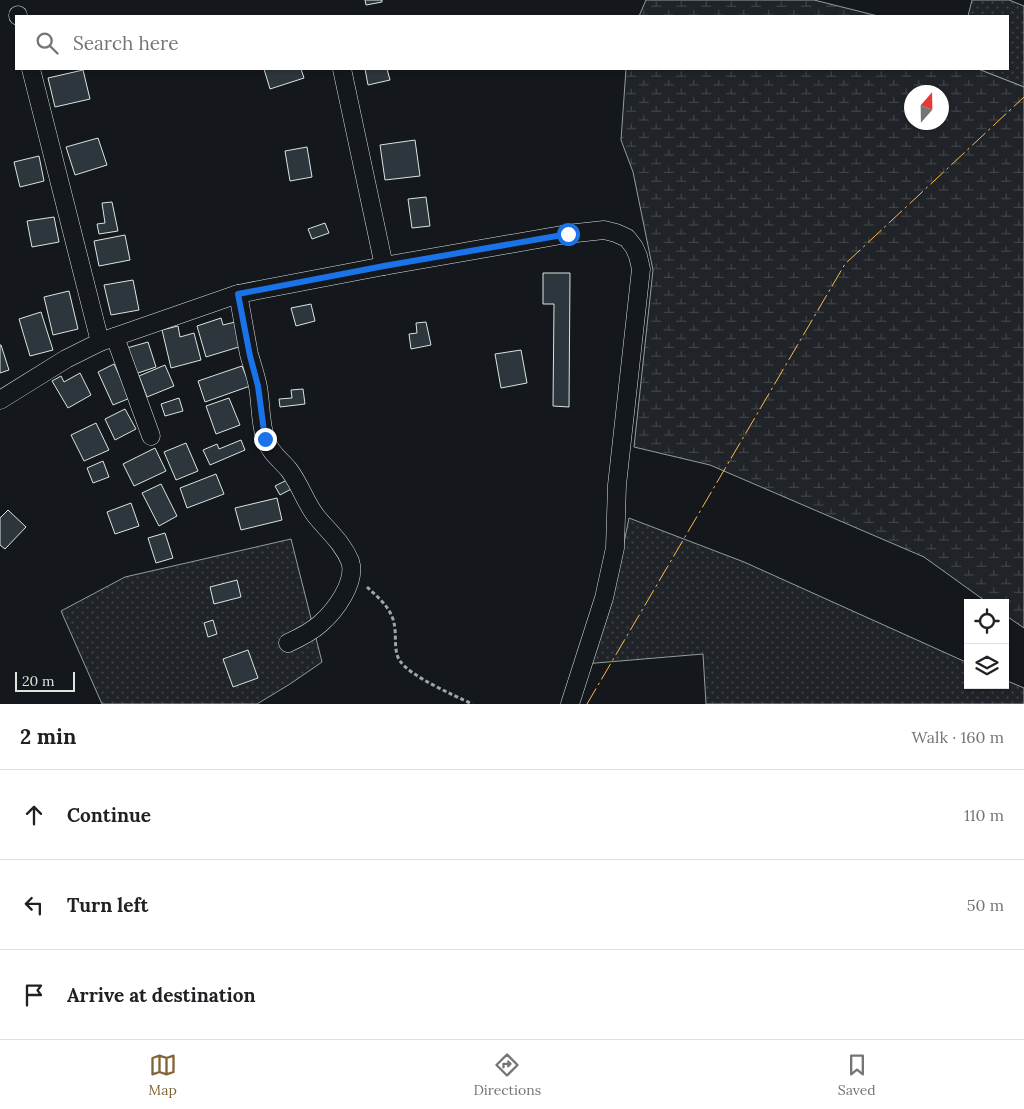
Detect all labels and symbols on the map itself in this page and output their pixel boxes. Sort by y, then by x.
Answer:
north arrow [904,85,949,130]
route start [557,223,580,246]
route end [254,428,277,451]
scale bar [15,669,75,692]

